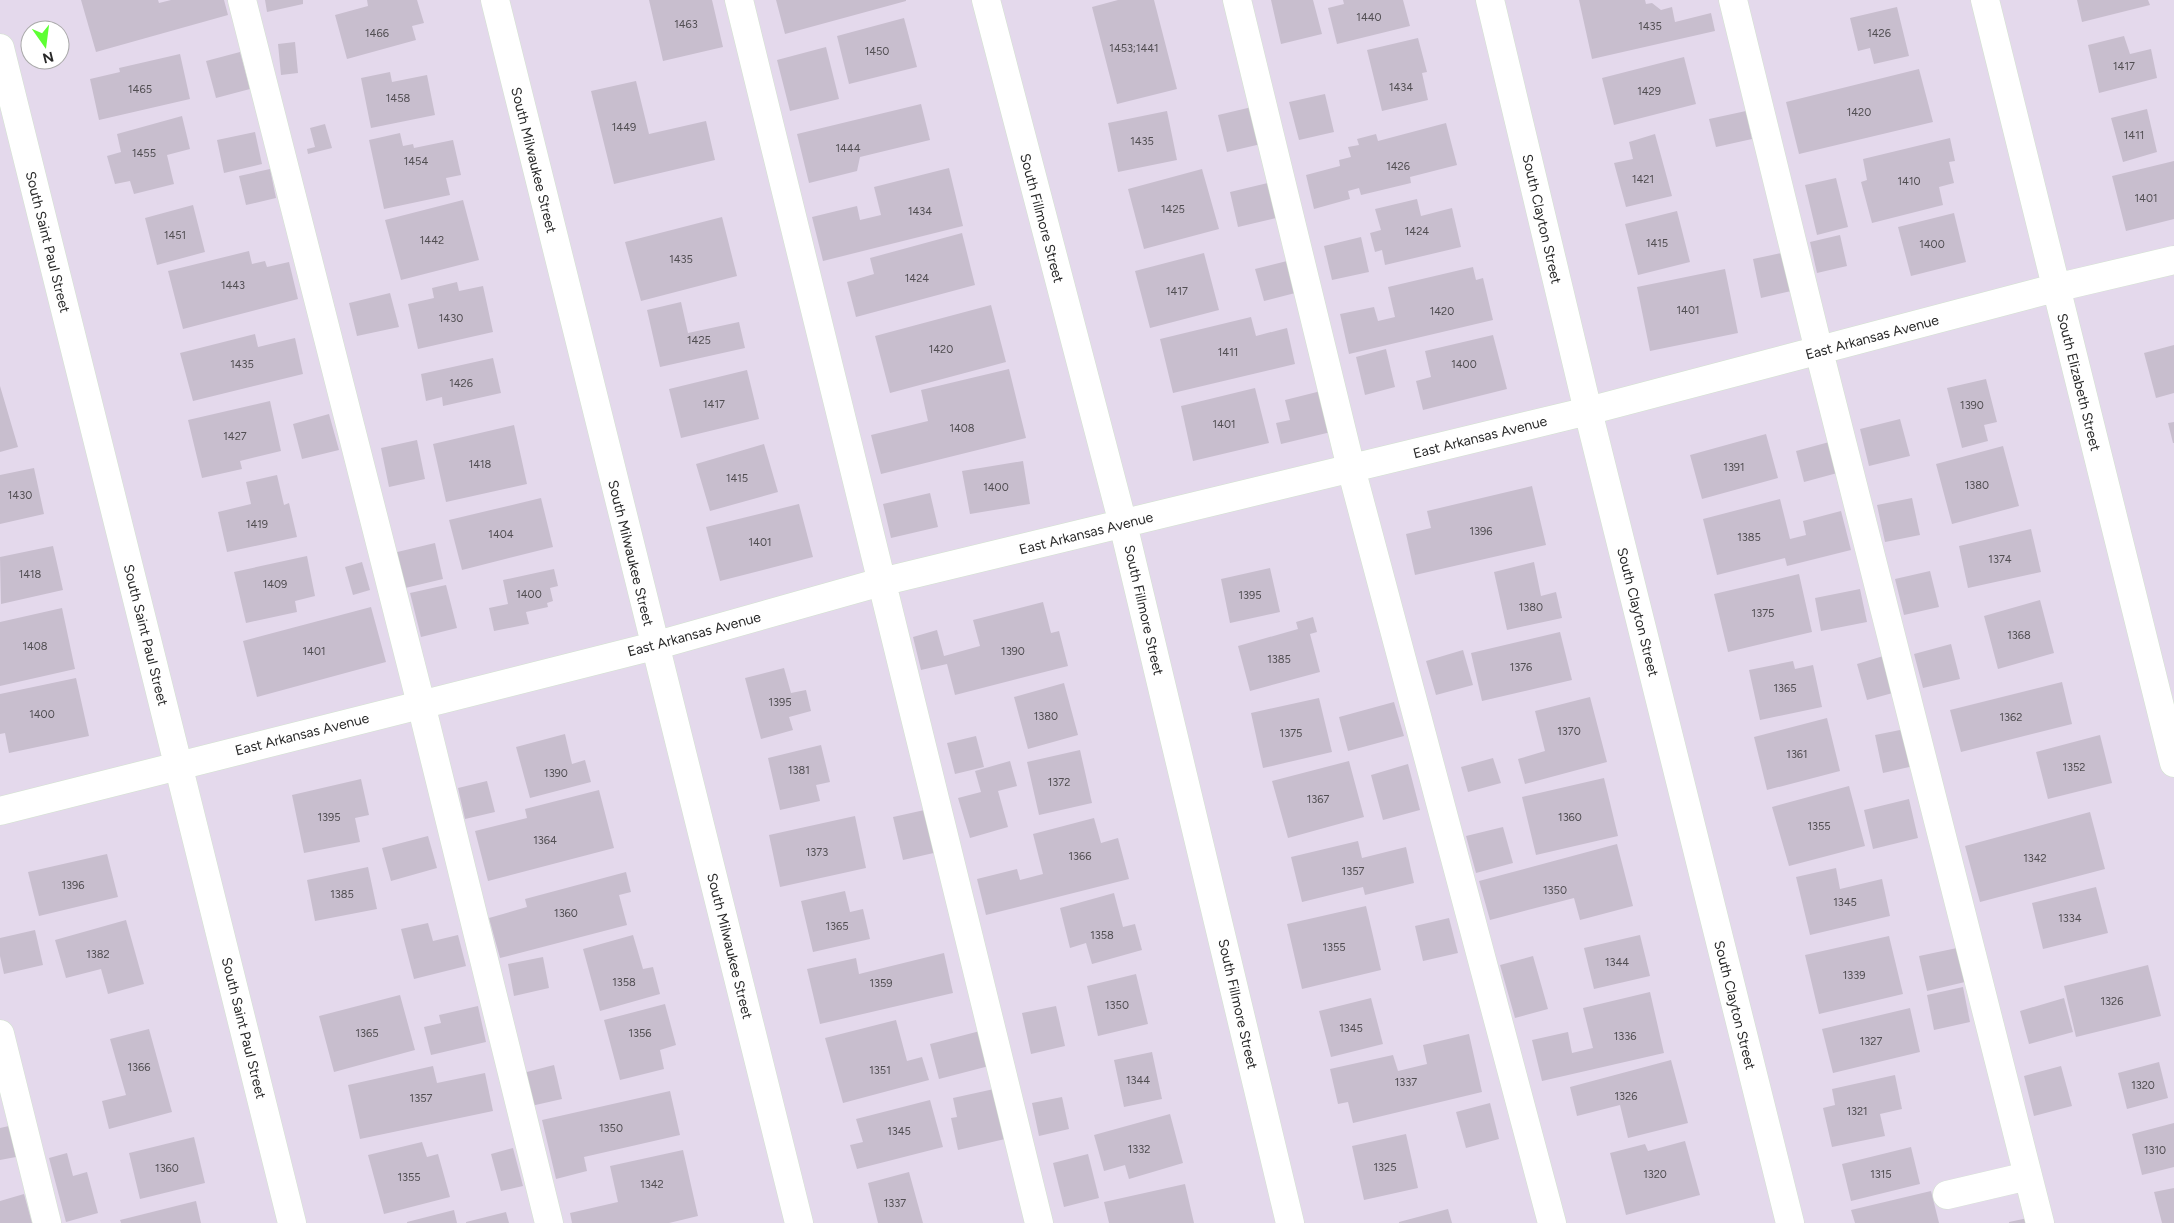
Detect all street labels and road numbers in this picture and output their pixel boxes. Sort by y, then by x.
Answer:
street label: South Milwaukee Street [507,85,560,235]
street label: South Fillmore Street [1016,152,1067,285]
street label: South Clayton Street [1518,153,1565,286]
street label: South Saint Paul Street [22,170,73,315]
street label: East Arkansas Avenue [1804,311,1941,363]
street label: South Elizabeth Street [2053,311,2104,453]
street label: East Arkansas Avenue [1411,413,1549,462]
street label: South Milwaukee Street [604,478,657,628]
street label: East Arkansas Avenue [1017,509,1155,558]
street label: South Fillmore Street [1120,543,1167,677]
street label: South Clayton Street [1613,546,1662,678]
street label: South Saint Paul Street [120,563,171,708]
street label: East Arkansas Avenue [626,608,763,660]
street label: East Arkansas Avenue [233,710,371,759]
street label: South Milwaukee Street [703,871,756,1021]
street label: South Fillmore Street [1214,937,1261,1071]
street label: South Clayton Street [1710,939,1759,1071]
street label: South Saint Paul Street [218,956,269,1101]

